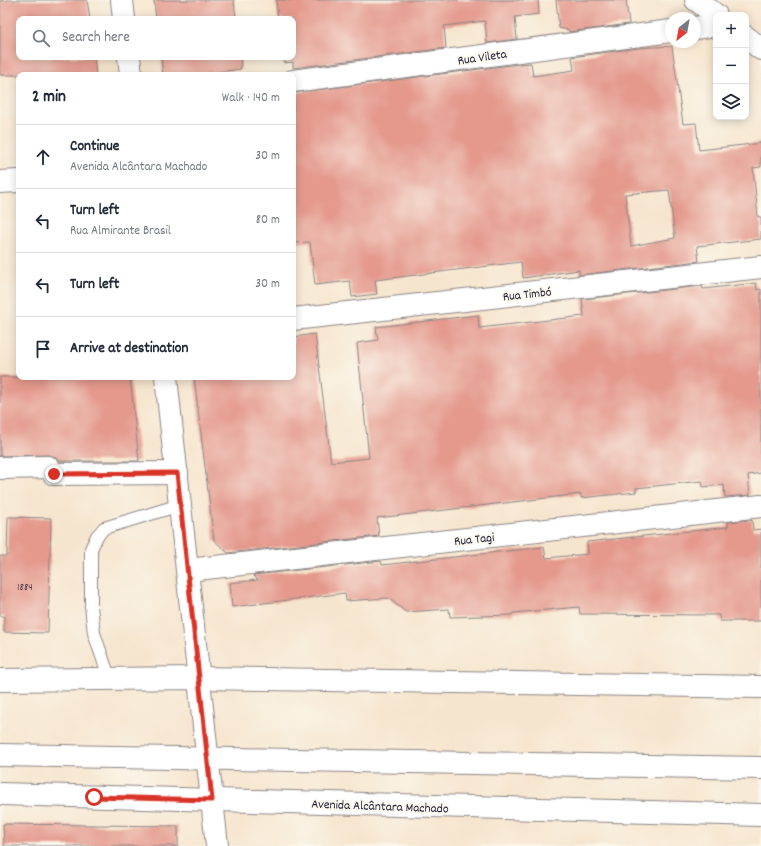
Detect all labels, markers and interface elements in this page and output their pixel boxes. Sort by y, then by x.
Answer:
north arrow [665,12,701,48]
map controls [713,12,749,120]
button: + [713,12,749,48]
search box [16,16,296,60]
icon: search [30,27,52,49]
text: Search here [62,27,130,49]
street label: Rua Vileta [457,46,509,71]
button: − [713,48,749,84]
button: layers [713,84,749,120]
text: 2 min [32,86,66,110]
text: Walk · 140 m [222,89,280,108]
text: Continue [70,136,119,158]
icon: ahead [32,146,54,168]
text: 30 m [255,147,280,166]
text: Avenida Alcântara Machado [70,158,207,177]
text: Turn left [70,200,119,222]
icon: left [32,210,54,232]
text: 80 m [256,211,280,230]
text: Rua Almirante Brasil [70,222,171,241]
icon: left [32,274,54,296]
text: Turn left [70,274,119,296]
text: 30 m [255,275,280,294]
street label: Rua Timbó [502,283,553,307]
icon: arrive [32,338,54,360]
text: Arrive at destination [70,338,188,360]
route end [45,465,63,483]
street label: Rua Tagi [453,529,496,552]
house number: 1884 [17,580,33,596]
route start [85,788,103,806]
street label: Avenida Alcântara Machado [311,796,449,819]

